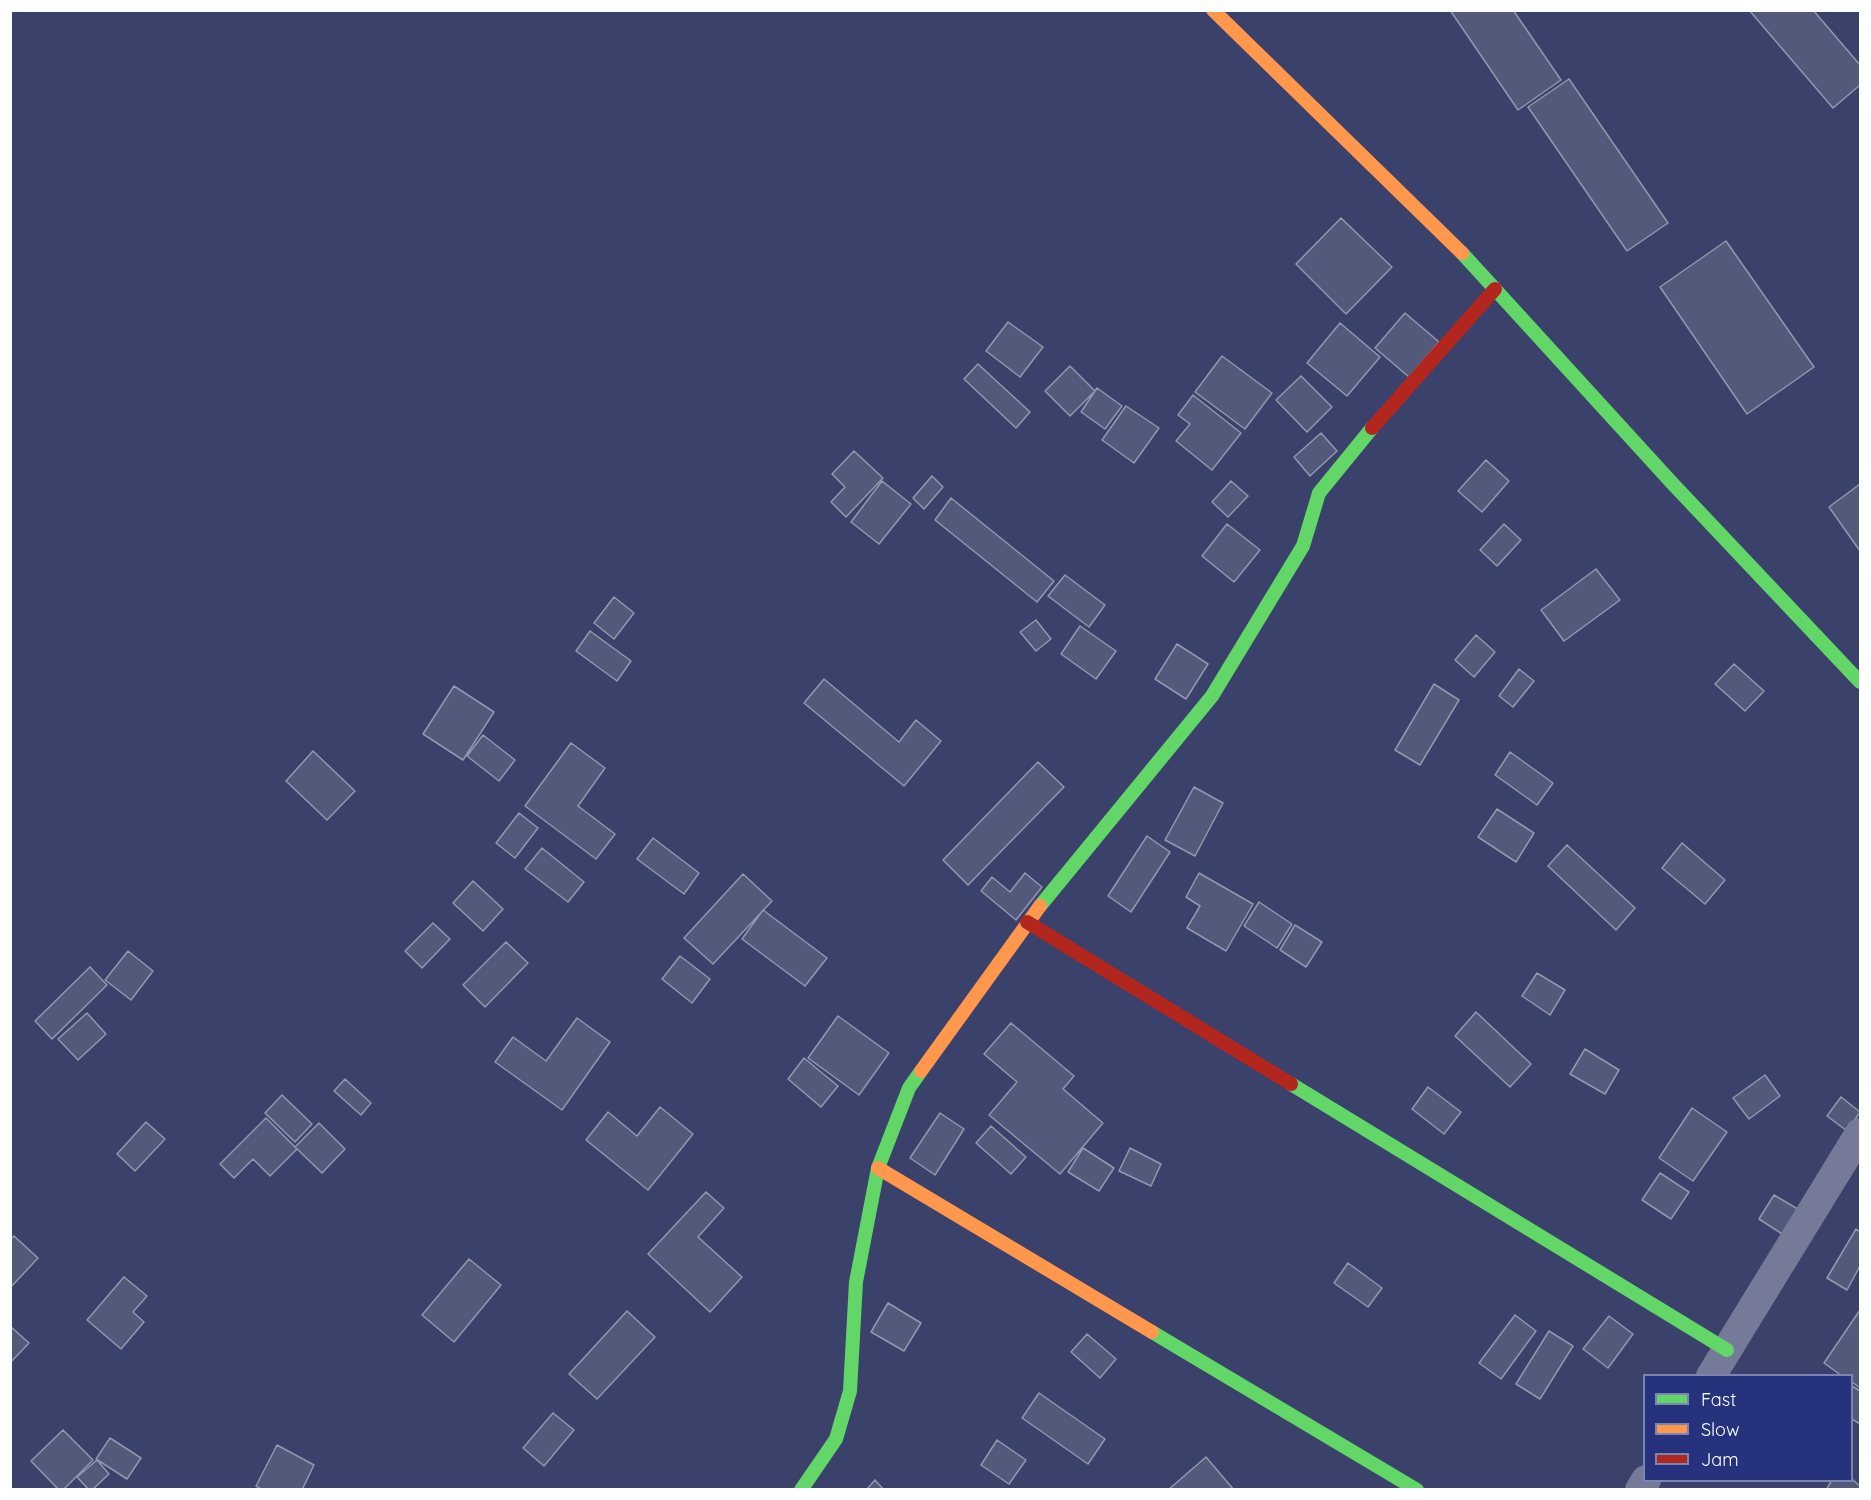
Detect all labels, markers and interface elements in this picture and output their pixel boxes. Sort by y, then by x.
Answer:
legend [1643,1374,1853,1482]
text: Fast [1701,1388,1736,1411]
text: Slow [1701,1418,1739,1441]
text: Jam [1701,1448,1739,1471]

